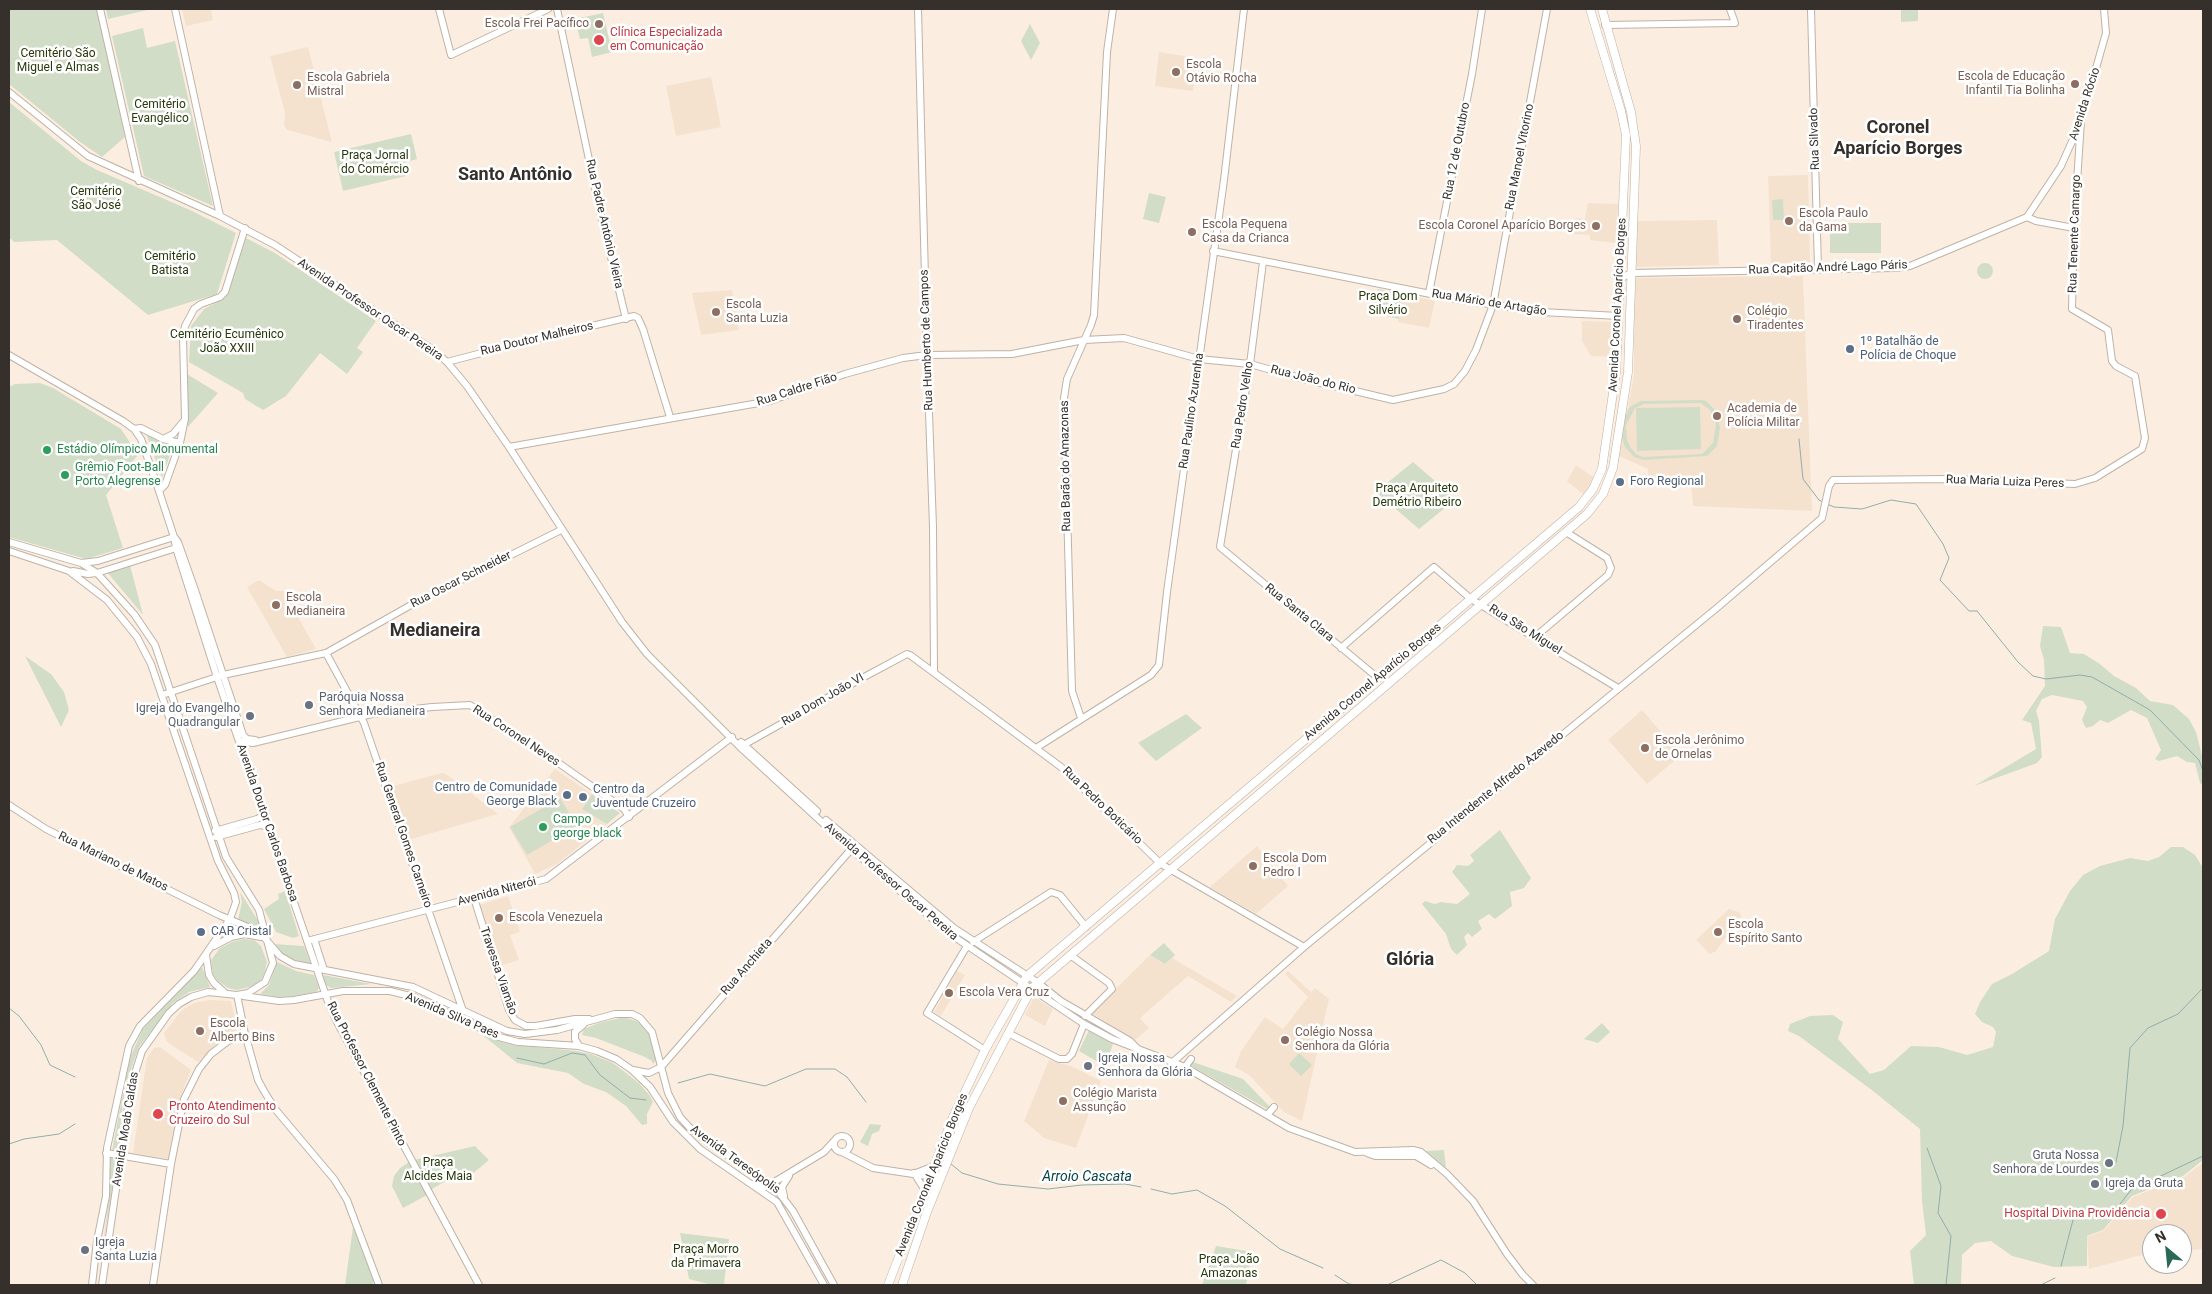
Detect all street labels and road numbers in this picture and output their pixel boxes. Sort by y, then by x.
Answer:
street label: Avenida Rócio [2066,66,2104,142]
street label: Rua 12 de Outubro [1440,101,1474,201]
street label: Rua Manoel Vitorino [1503,103,1537,211]
street label: Rua Silvado [1807,108,1823,170]
street label: Rua Padre Antônio Vieira [582,158,626,290]
street label: Rua Tenente Camargo [2066,175,2084,293]
street label: Avenida Coronel Aparício Borges [1606,217,1630,393]
street label: Avenida Professor Oscar Pereira [295,256,445,364]
street label: Rua Capitão André Lago Páris [1748,258,1908,278]
street label: Rua Humberto de Campos [917,269,937,411]
street label: Rua Mário de Artagão [1430,287,1548,319]
street label: Rua Doutor Malheiros [479,319,595,359]
street label: Rua Paulino Azurenha [1177,352,1207,470]
street label: Rua Pedro Velho [1229,360,1257,450]
street label: Rua João do Rio [1269,362,1357,398]
street label: Rua Caldre Fião [755,370,839,410]
street label: Rua Barão do Amazonas [1058,400,1074,532]
street label: Rua Maria Luiza Peres [1945,473,2065,491]
street label: Rua Oscar Schneider [408,548,514,612]
street label: Rua Santa Clara [1262,581,1336,645]
street label: Rua São Miguel [1486,602,1564,658]
street label: Avenida Coronel Aparício Borges [1302,620,1444,744]
street label: Rua Dom João VI [779,671,867,729]
street label: Rua Coronel Neves [470,702,562,770]
street label: Rua Intendente Alfredo Azevedo [1425,729,1567,847]
street label: Avenida Doutor Carlos Barbosa [233,742,301,904]
street label: Rua General Gomes Carneiro [371,760,435,910]
street label: Rua Pedro Boticário [1059,764,1145,848]
street label: Avenida Professor Oscar Pereira [821,820,961,944]
street label: Rua Mariano de Matos [56,829,170,895]
street label: Avenida Niterói [456,875,538,909]
street label: Travessa Viamão [476,925,520,1017]
street label: Rua Anchieta [718,936,776,998]
street label: Avenida Silva Paes [403,990,501,1042]
street label: Rua Professor Clemente Pinto [323,999,409,1149]
street label: Avenida Moab Caldas [110,1071,142,1187]
street label: Avenida Coronel Aparício Borges [893,1091,971,1259]
street label: Avenida Teresópolis [687,1123,783,1197]

